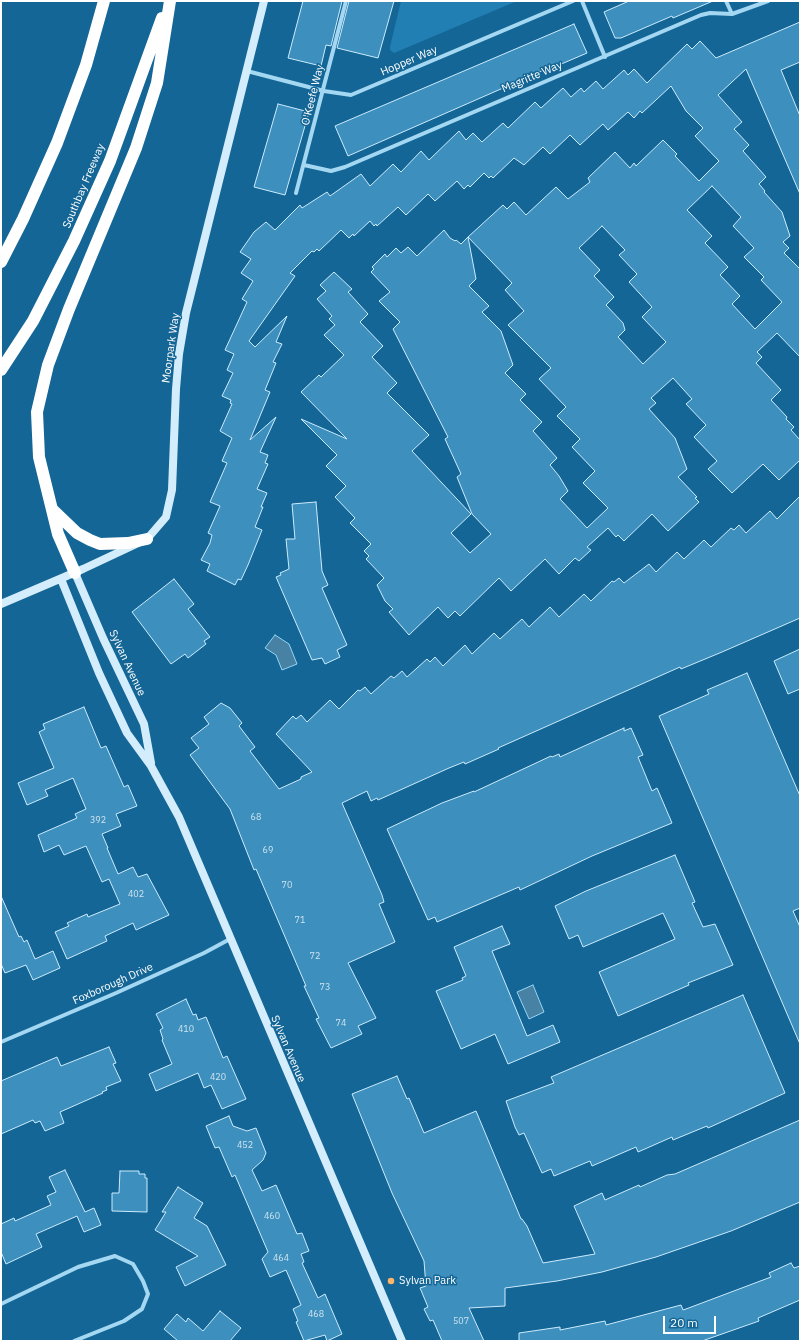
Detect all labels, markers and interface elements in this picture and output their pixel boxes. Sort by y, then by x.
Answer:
street label: Hopper Way [379,43,439,79]
street label: Magritte Way [500,58,564,96]
street label: O'Keefe Way [299,63,327,127]
street label: Southbay Freeway [60,142,108,230]
street label: Moorpark Way [160,312,182,384]
street label: Sylvan Avenue [106,628,148,698]
house number: 68 [251,812,261,822]
house number: 392 [90,815,106,825]
house number: 69 [263,845,273,855]
house number: 70 [282,880,292,890]
house number: 402 [128,889,144,899]
house number: 71 [295,915,305,925]
house number: 72 [310,951,320,961]
street label: Foxborough Drive [71,960,155,1008]
house number: 73 [320,982,330,992]
street label: Sylvan Avenue [268,1014,308,1084]
house number: 74 [336,1018,346,1028]
house number: 410 [178,1024,194,1034]
house number: 420 [210,1072,226,1082]
house number: 452 [237,1140,253,1150]
house number: 460 [264,1211,280,1221]
house number: 464 [273,1253,289,1263]
place label: Sylvan Park [399,1274,456,1288]
marker: Sylvan Park [386,1276,396,1286]
scale bar [665,1308,718,1334]
house number: 468 [308,1309,324,1319]
text: 20 m [670,1315,698,1330]
house number: 507 [453,1316,469,1326]

